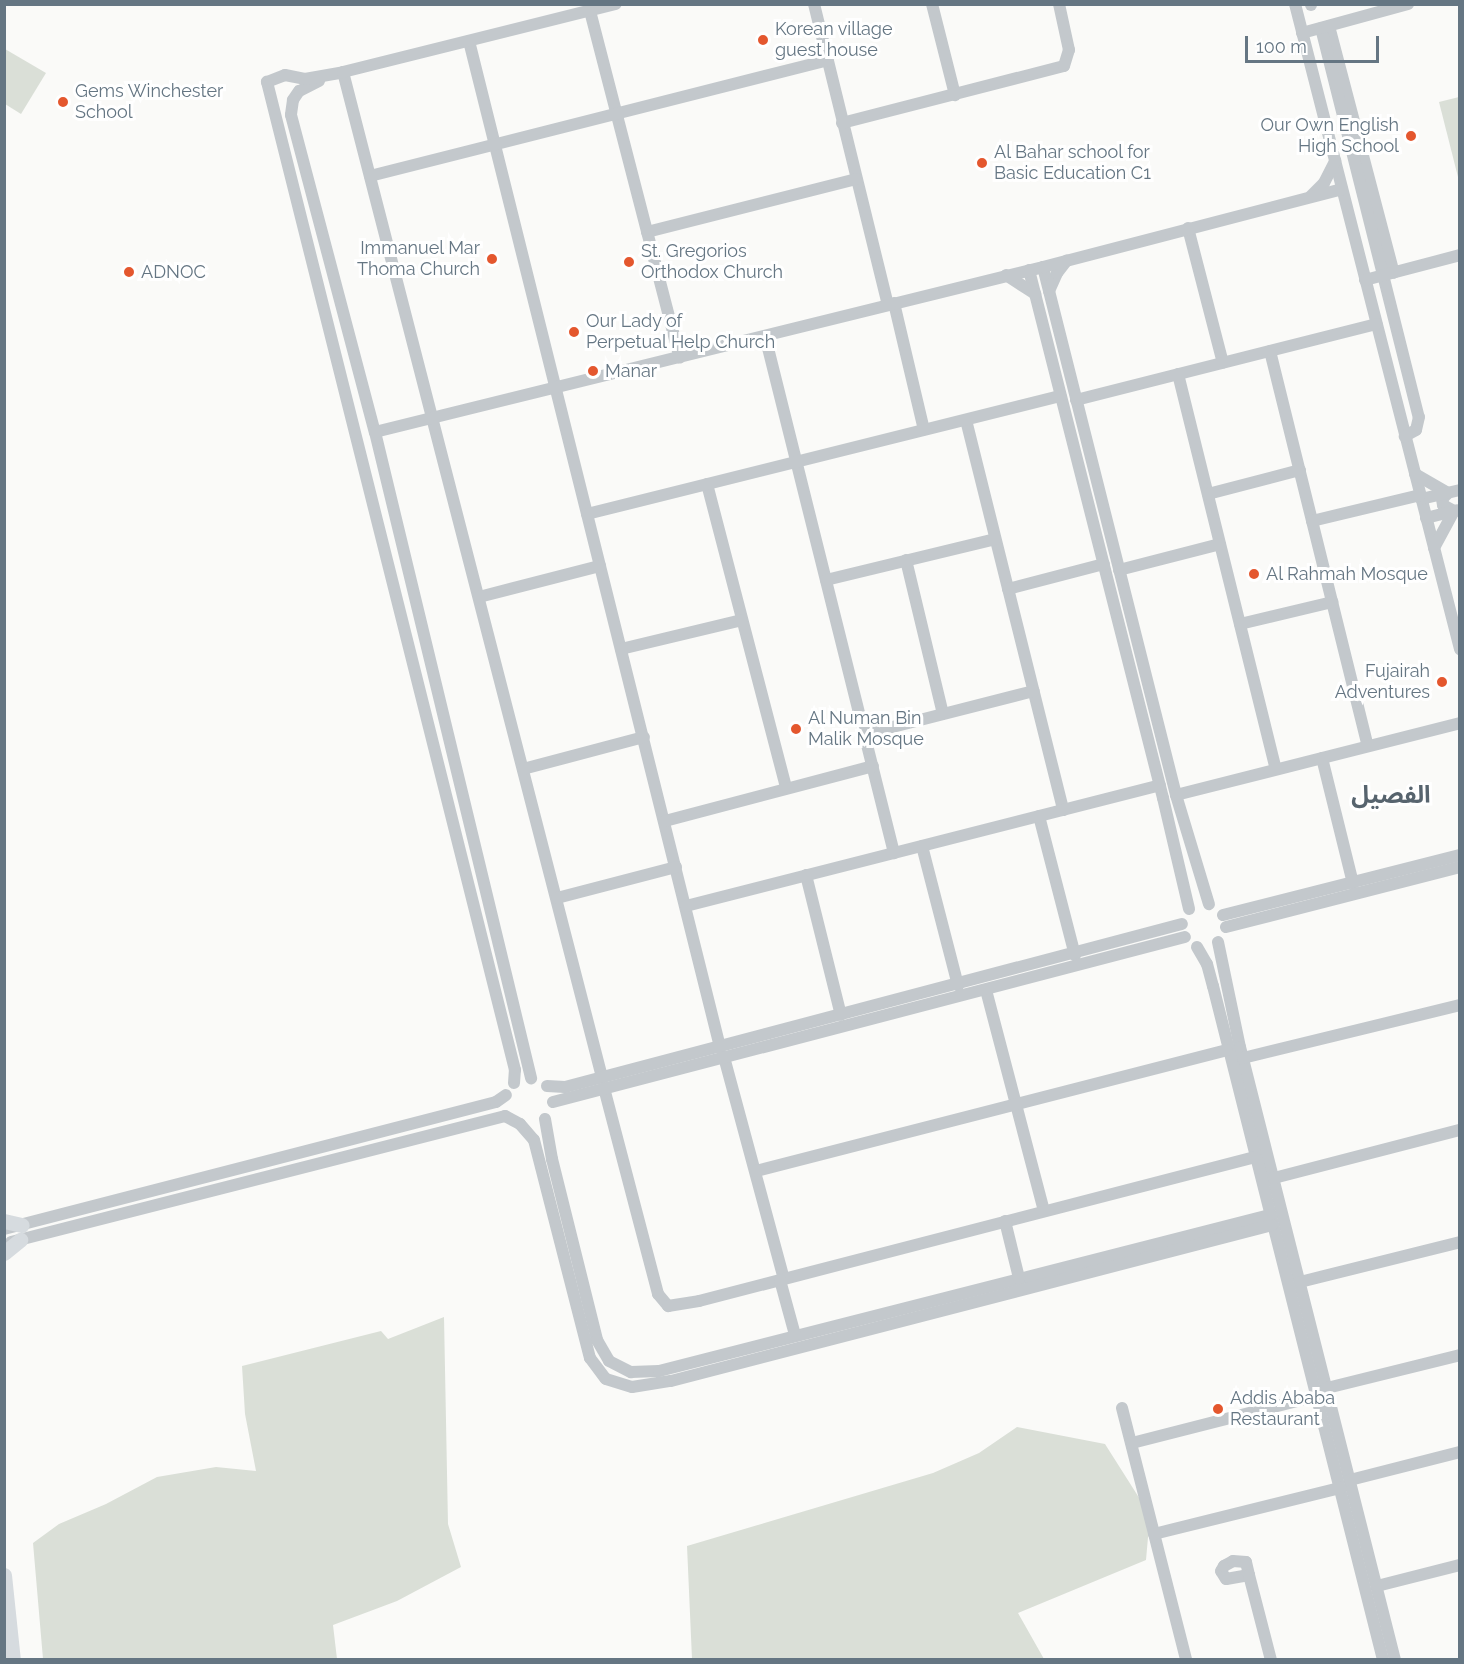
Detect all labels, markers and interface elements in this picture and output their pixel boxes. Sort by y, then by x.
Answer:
place label: Korean village guest house [775,19,893,62]
scale bar [1248,24,1382,62]
marker: Korean village guest house [756,33,770,47]
text: 100 m [1256,36,1307,57]
place label: Gems Winchester School [75,81,224,124]
marker: Gems Winchester School [56,95,70,109]
place label: Our Own English High School [1260,115,1399,158]
marker: Our Own English High School [1404,129,1418,143]
place label: Al Bahar school for Basic Education C1 [994,142,1151,184]
marker: Al Bahar school for Basic Education C1 [975,156,989,170]
place label: Immanuel Mar Thoma Church [357,238,480,280]
place label: St. Gregorios Orthodox Church [641,241,783,284]
marker: Immanuel Mar Thoma Church [485,252,499,266]
marker: St. Gregorios Orthodox Church [622,255,636,269]
place label: ADNOC [141,261,206,283]
marker: ADNOC [122,265,136,279]
place label: Our Lady of Perpetual Help Church [586,311,776,354]
marker: Our Lady of Perpetual Help Church [567,325,581,339]
place label: Manar [605,360,657,382]
marker: Manar [586,364,600,378]
place label: Al Rahmah Mosque [1266,563,1428,585]
marker: Al Rahmah Mosque [1247,567,1261,581]
place label: Fujairah Adventures [1335,661,1430,704]
marker: Fujairah Adventures [1435,675,1449,689]
place label: Al Numan Bin Malik Mosque [808,708,924,750]
marker: Al Numan Bin Malik Mosque [789,722,803,736]
district label: الفصيل [1351,781,1431,809]
place label: Addis Ababa Restaurant [1230,1388,1335,1430]
marker: Addis Ababa Restaurant [1211,1402,1225,1416]

